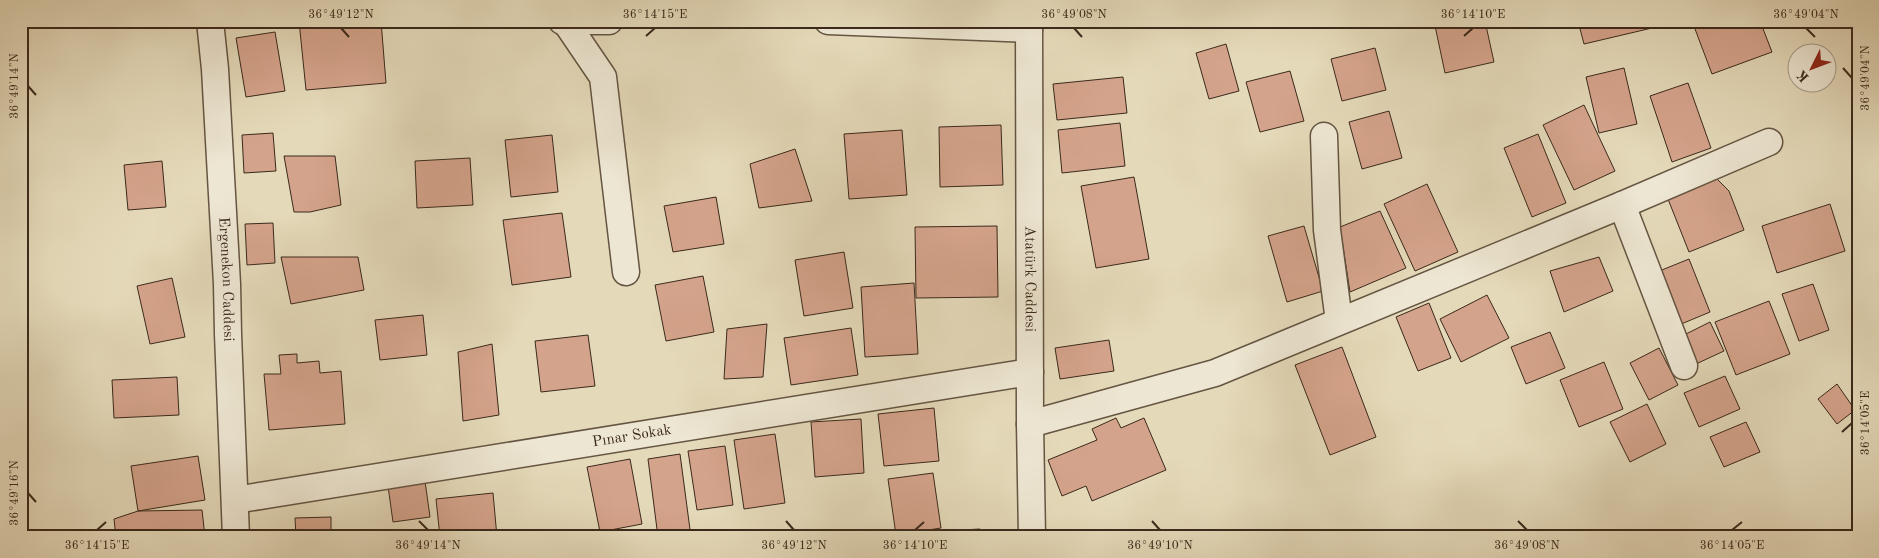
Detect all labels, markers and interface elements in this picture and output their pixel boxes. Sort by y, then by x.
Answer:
text: 36°14'15"E [623,8,687,21]
text: 36°49'12"N [308,9,374,21]
text: 36°49'08"N [1041,9,1107,21]
text: 36°14'10"E [1441,9,1505,21]
text: 36°49'04"N [1773,9,1839,21]
north arrow [1786,42,1836,92]
text: 36°49'04"N [1860,45,1872,111]
text: 36°49'14"N [9,53,21,119]
text: K [1794,67,1812,85]
street label: Ergenekon Caddesi [216,217,236,342]
street label: Atatürk Caddesi [1022,226,1037,332]
text: 36°14'05"E [1859,391,1872,455]
street label: Pınar Sokak [591,422,673,450]
text: 36°49'16"N [9,460,21,526]
text: 36°14'15"E [65,539,129,552]
text: 36°14'05"E [1700,539,1764,552]
text: 36°49'14"N [395,540,461,552]
text: 36°49'12"N [761,540,827,552]
text: 36°14'10"E [883,540,947,552]
text: 36°49'10"N [1127,540,1193,552]
text: 36°49'08"N [1494,540,1560,552]

